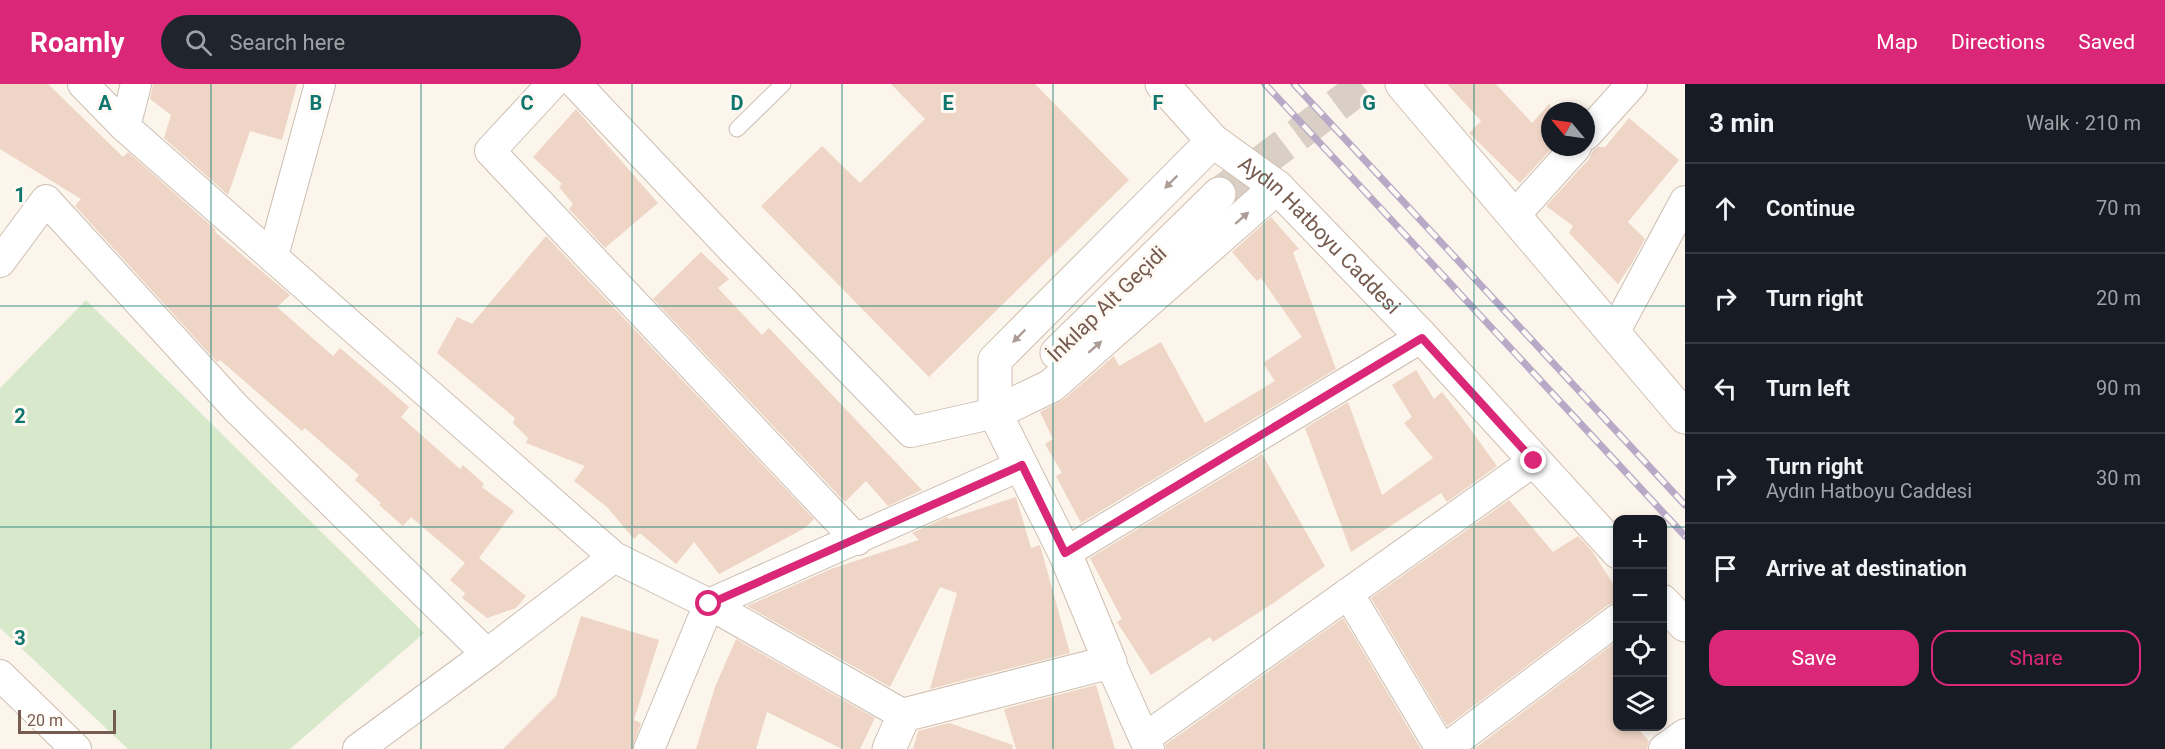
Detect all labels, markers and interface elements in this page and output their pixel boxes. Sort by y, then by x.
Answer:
search box [161,15,581,69]
text: Roamly [30,26,125,59]
icon: search [182,26,215,59]
text: Search here [230,30,345,55]
text: Map [1876,30,1918,54]
text: Directions [1951,30,2045,54]
text: Saved [2078,30,2135,54]
text: A [98,91,112,115]
text: B [310,91,322,115]
text: C [520,91,534,115]
text: D [731,91,744,115]
text: E [942,91,954,115]
text: F [1153,91,1164,115]
text: G [1362,91,1376,115]
north arrow [1541,102,1595,156]
text: 3 min [1709,108,1774,138]
text: Walk · 210 m [2026,111,2141,135]
street label: Aydın Hatboyu Caddesi [1234,151,1405,319]
one-way arrow [1165,175,1179,189]
text: 1 [14,183,26,207]
icon: ahead [1709,192,1742,225]
text: Continue [1766,196,1855,221]
text: 70 m [2096,196,2141,220]
one-way arrow [1234,212,1249,225]
street label: İnkılap Alt Geçidi [1043,241,1171,367]
icon: right [1709,282,1742,315]
text: Turn right [1766,286,1863,311]
text: 20 m [2096,286,2141,310]
one-way arrow [1013,328,1027,342]
one-way arrow [1088,340,1103,354]
icon: left [1709,372,1742,405]
text: Turn left [1766,376,1850,401]
text: 90 m [2096,376,2141,400]
text: 2 [14,404,26,428]
route end [1520,447,1546,473]
text: Turn right [1766,454,1863,479]
icon: right [1709,462,1742,495]
text: 30 m [2096,466,2141,490]
text: Aydın Hatboyu Caddesi [1766,479,1972,503]
map controls [1613,515,1667,731]
button: + [1613,515,1667,569]
icon: arrive [1709,552,1742,585]
text: Arrive at destination [1766,556,1967,581]
button: − [1613,569,1667,623]
route start [695,590,721,616]
button: locate [1613,623,1667,677]
text: 3 [14,626,26,650]
button: Save [1709,630,1919,686]
button: Share [1931,630,2141,686]
button: layers [1613,677,1667,731]
scale bar [18,707,116,734]
text: 20 m [27,711,63,730]

